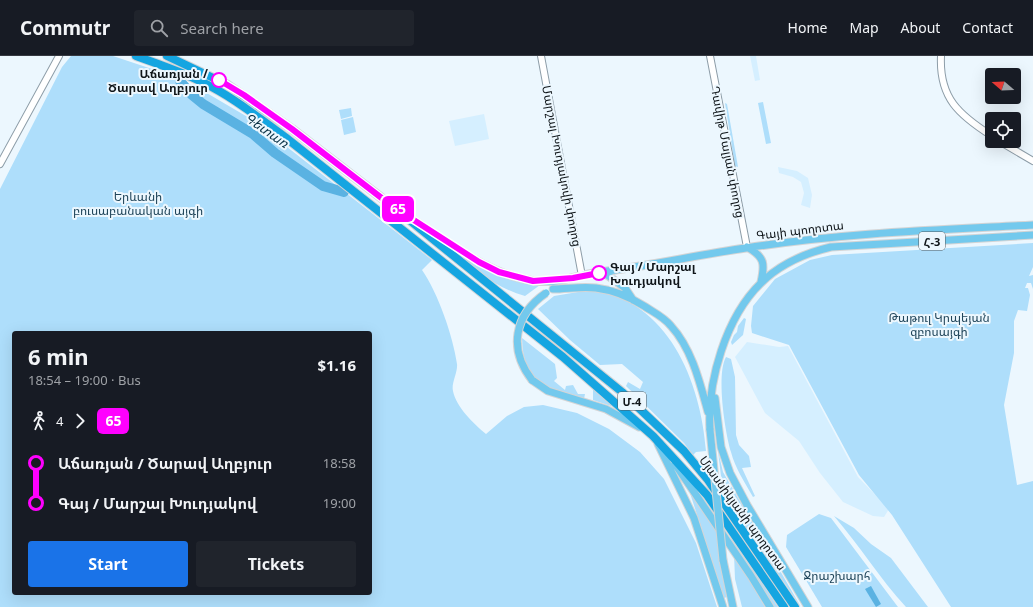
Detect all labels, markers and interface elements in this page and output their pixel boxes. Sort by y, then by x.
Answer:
search box [134,10,414,46]
text: Commutr [20,15,110,41]
icon: search [148,17,170,39]
text: Search here [180,18,264,38]
text: Home [788,18,827,37]
text: Map [849,18,879,37]
text: About [901,18,940,37]
text: Contact [962,18,1013,37]
place label: Աճառյան / Ծարավ Աղբյուր [108,65,208,96]
north arrow [985,68,1021,104]
map controls [985,68,1021,148]
marker: Աճառյան / Ծարավ Աղբյուր [211,72,227,88]
street label: Մարշալ Խուդյակովի փողոց [538,84,586,248]
street label: Դավիթ Մալյան փողոց [707,85,749,219]
water label: Գետառ [241,108,293,152]
button: locate [985,112,1021,148]
park label: Երևանի բուսաբանական այգի [73,188,203,219]
line badge: 65 [380,196,416,222]
text: 65 [390,199,406,218]
street label: Գայի պողոտա [755,216,845,244]
road number: Հ-3 [919,232,945,250]
place label: Գայ / Մարշալ Խուդյակով [610,258,697,289]
marker: Գայ / Մարշալ Խուդյակով [591,265,607,281]
park label: Թաթուլ Կրպեյան զբոսայգի [888,309,990,340]
text: 6 min [28,341,89,371]
text: $1.16 [317,355,356,375]
text: 18:54 – 19:00 · Bus [28,371,141,389]
road number: Մ-4 [618,392,646,410]
icon: walk [28,410,50,432]
icon: forward [69,410,91,432]
text: 65 [105,411,121,430]
text: 4 [56,412,63,430]
street label: Մյասնիկյանի պողոտա [696,452,790,574]
text: Աճառյան / Ծարավ Աղբյուր [58,453,273,473]
text: 18:58 [323,454,356,472]
text: Գայ / Մարշալ Խուդյակով [58,493,257,513]
text: 19:00 [323,494,356,512]
button: Start [28,541,188,587]
button: Tickets [196,541,356,587]
park label: Ջրաշխարհ [804,567,871,584]

